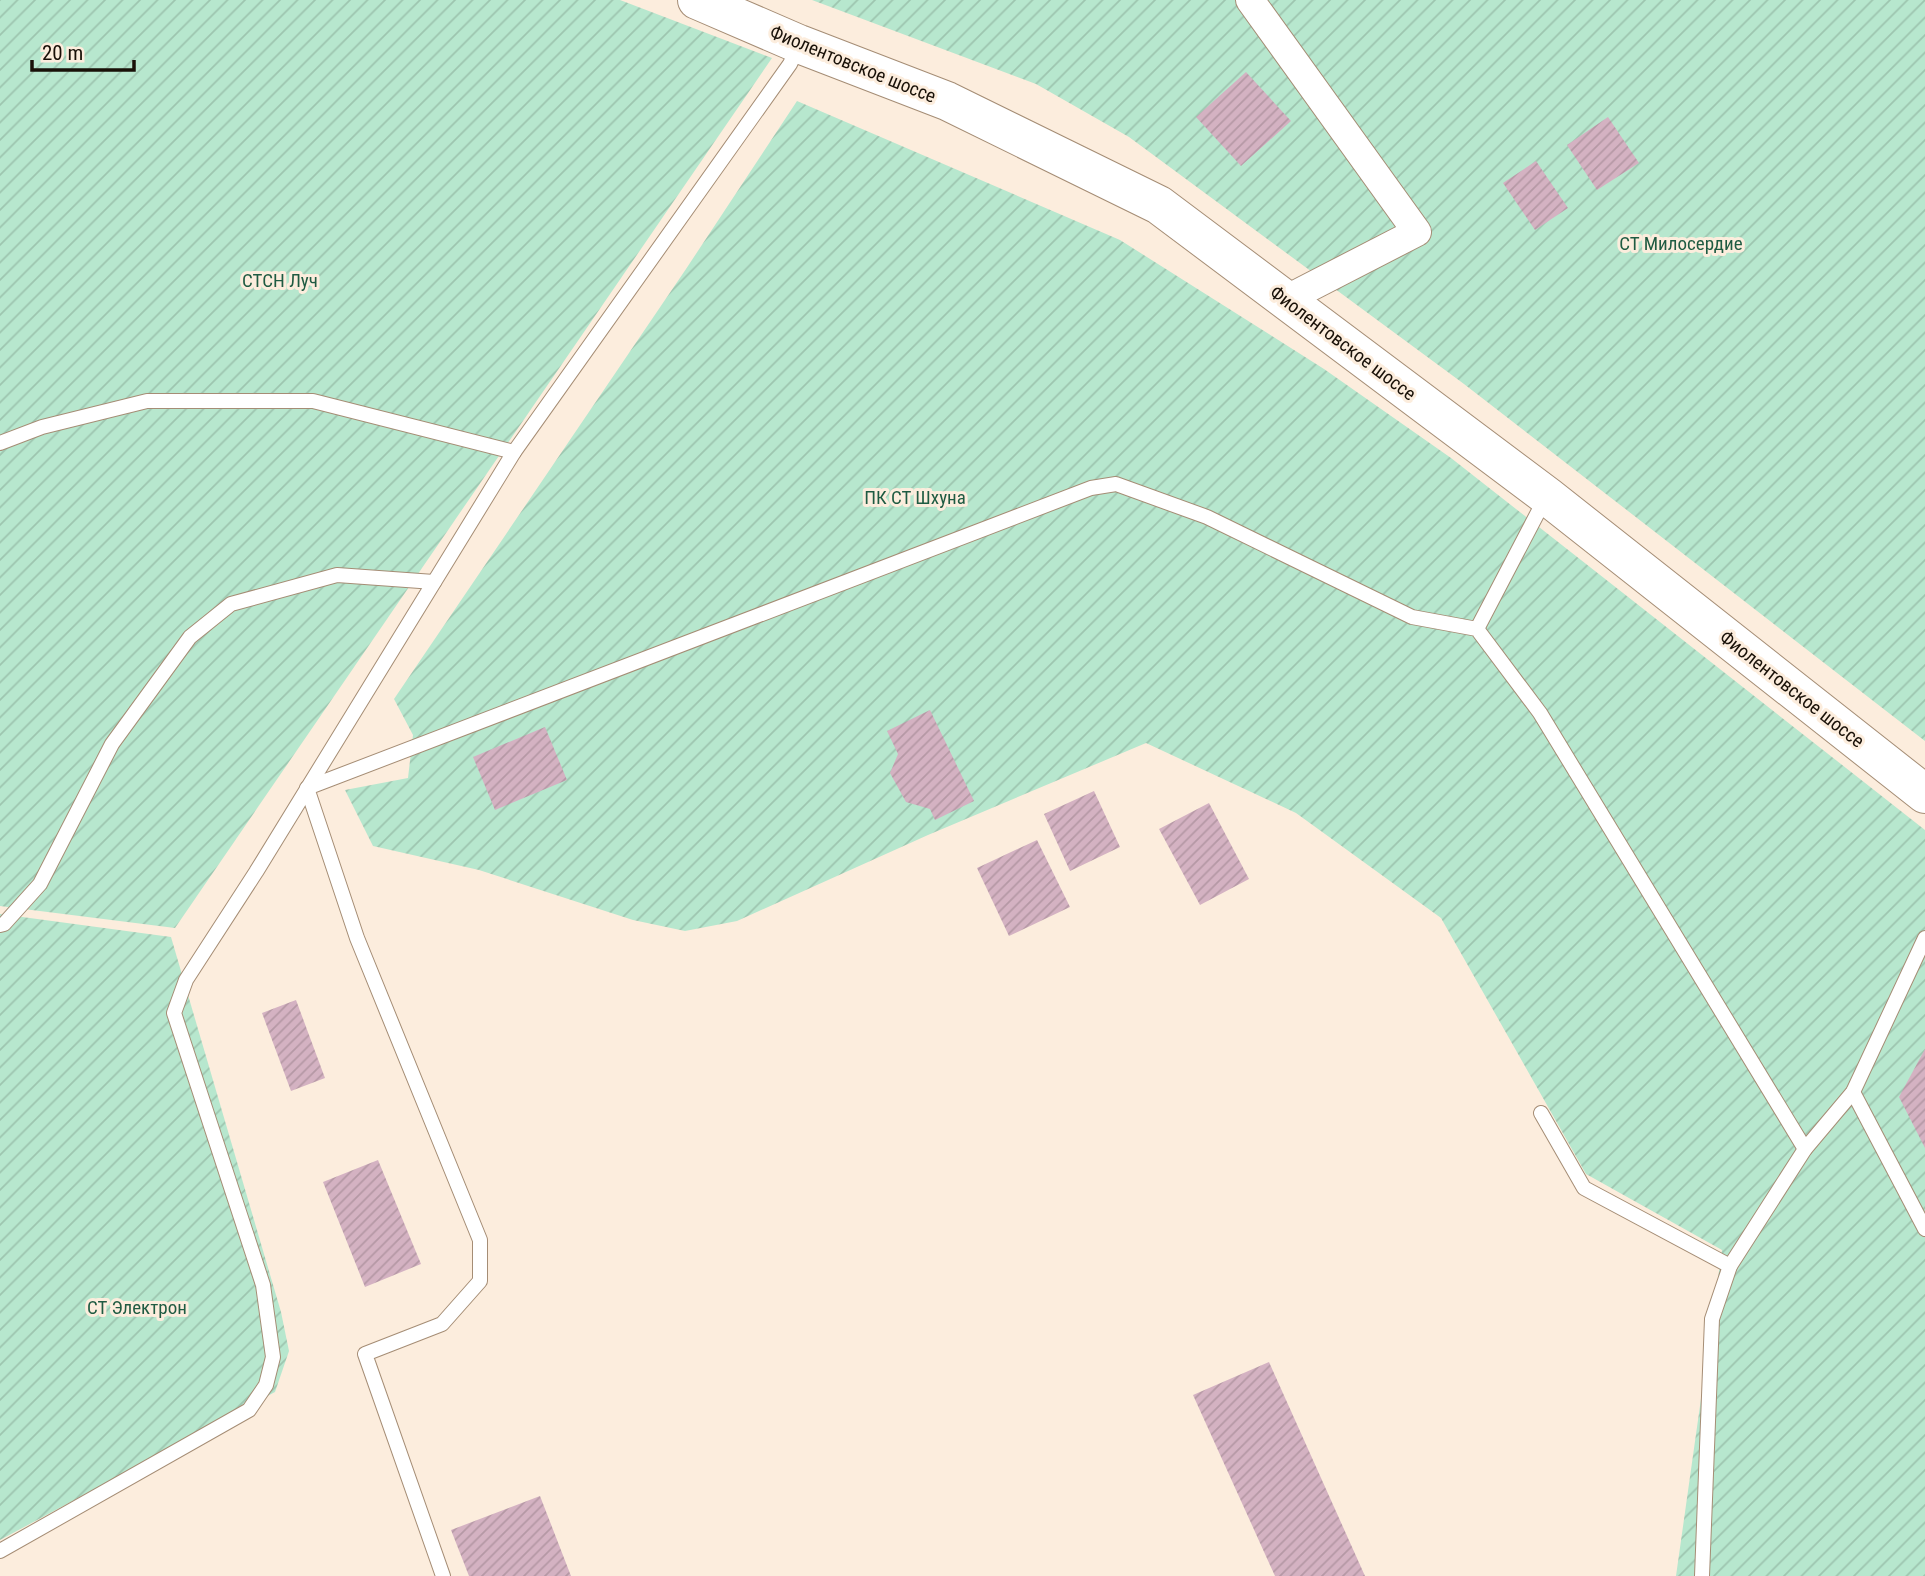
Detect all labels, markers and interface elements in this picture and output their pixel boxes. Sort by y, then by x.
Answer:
street label: Фиолентовское шоссе [767,20,939,108]
scale bar [32,28,133,72]
text: 20 m [42,41,83,65]
park label: СТ Милосердие [1619,232,1743,255]
park label: СТСН Луч [242,269,318,292]
street label: Фиолентовское шоссе [1265,281,1421,405]
park label: ПК СТ Шхуна [864,486,966,509]
street label: Фиолентовское шоссе [1715,625,1869,753]
park label: СТ Электрон [87,1296,187,1319]

